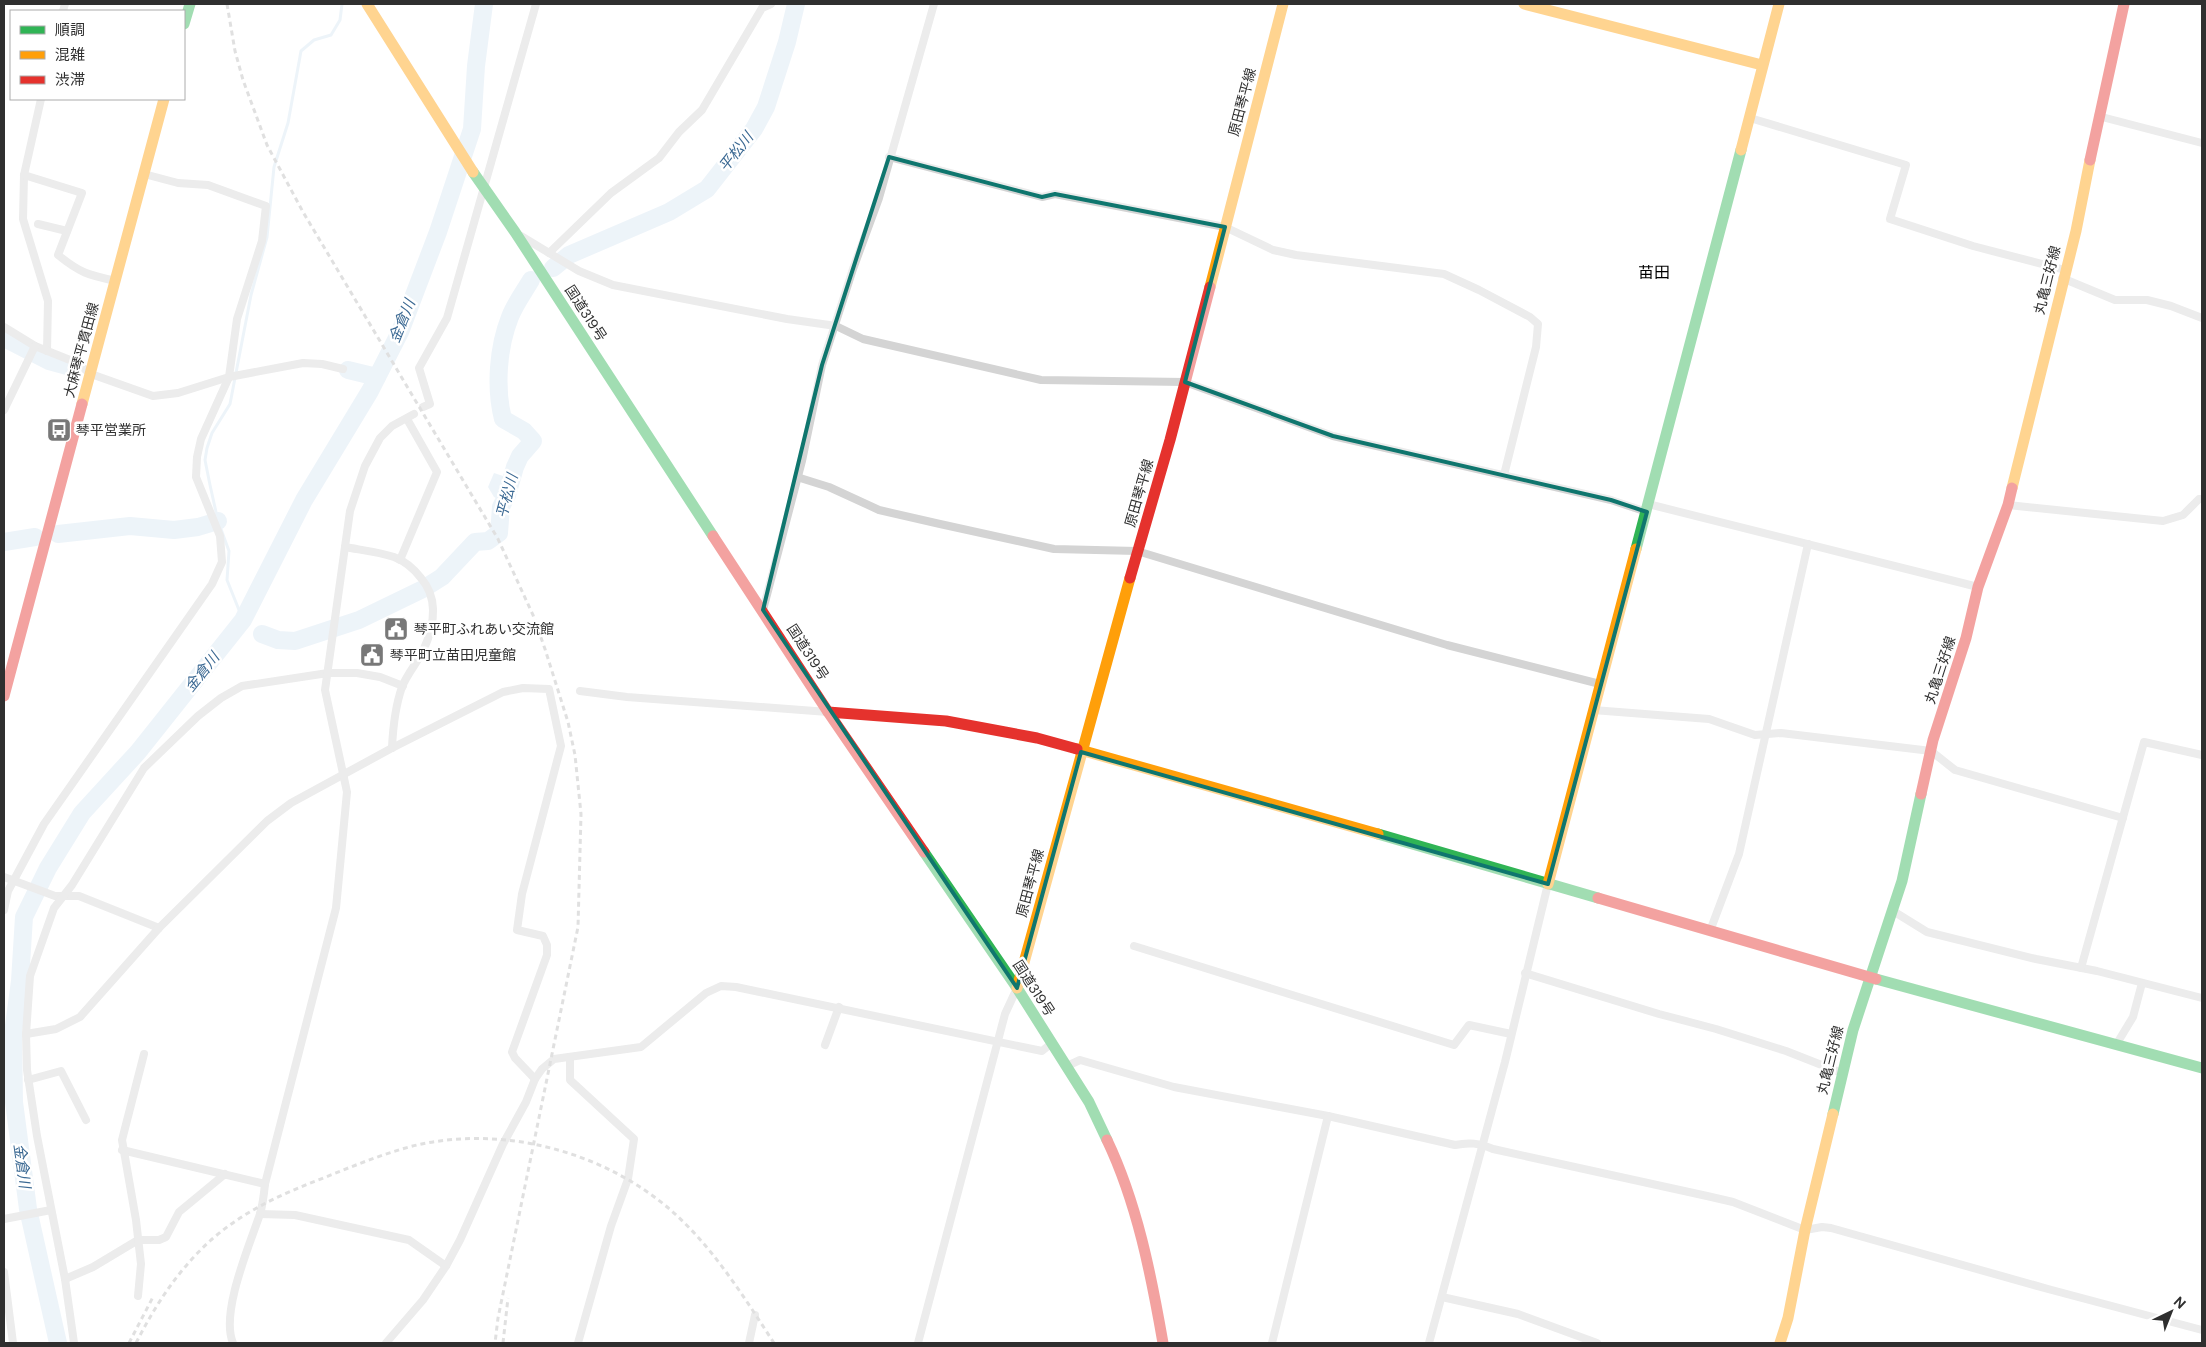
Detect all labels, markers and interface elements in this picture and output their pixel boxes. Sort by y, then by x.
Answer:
legend [10,10,185,100]
text: 順調 [55,20,85,40]
text: 混雑 [55,45,85,65]
street label: 原田琴平線 [1224,66,1260,138]
text: 渋滞 [55,70,85,90]
water label: 平松川 [714,127,759,176]
street label: 丸亀三好線 [2030,244,2064,316]
district label: 苗田 [1638,262,1670,283]
street label: 国道319号 [561,282,611,344]
water label: 金倉川 [384,295,420,346]
street label: 大麻琴平貫田線 [60,300,102,400]
bus stop icon: 琴平営業所 [46,417,72,443]
place label: 琴平営業所 [76,421,146,439]
street label: 原田琴平線 [1121,457,1157,529]
water label: 平松川 [492,470,523,520]
public building icon: 琴平町ふれあい交流館 [383,616,409,642]
place label: 琴平町ふれあい交流館 [414,620,554,638]
street label: 国道319号 [783,621,833,683]
street label: 丸亀三好線 [1921,634,1959,706]
public building icon: 琴平町立苗田児童館 [359,642,385,668]
place label: 琴平町立苗田児童館 [390,646,516,664]
water label: 金倉川 [180,647,225,696]
street label: 原田琴平線 [1012,847,1048,919]
street label: 国道319号 [1009,957,1059,1019]
street label: 丸亀三好線 [1813,1024,1847,1096]
water label: 金倉川 [9,1142,35,1192]
north arrow [2146,1287,2196,1337]
text: N [2170,1292,2190,1313]

